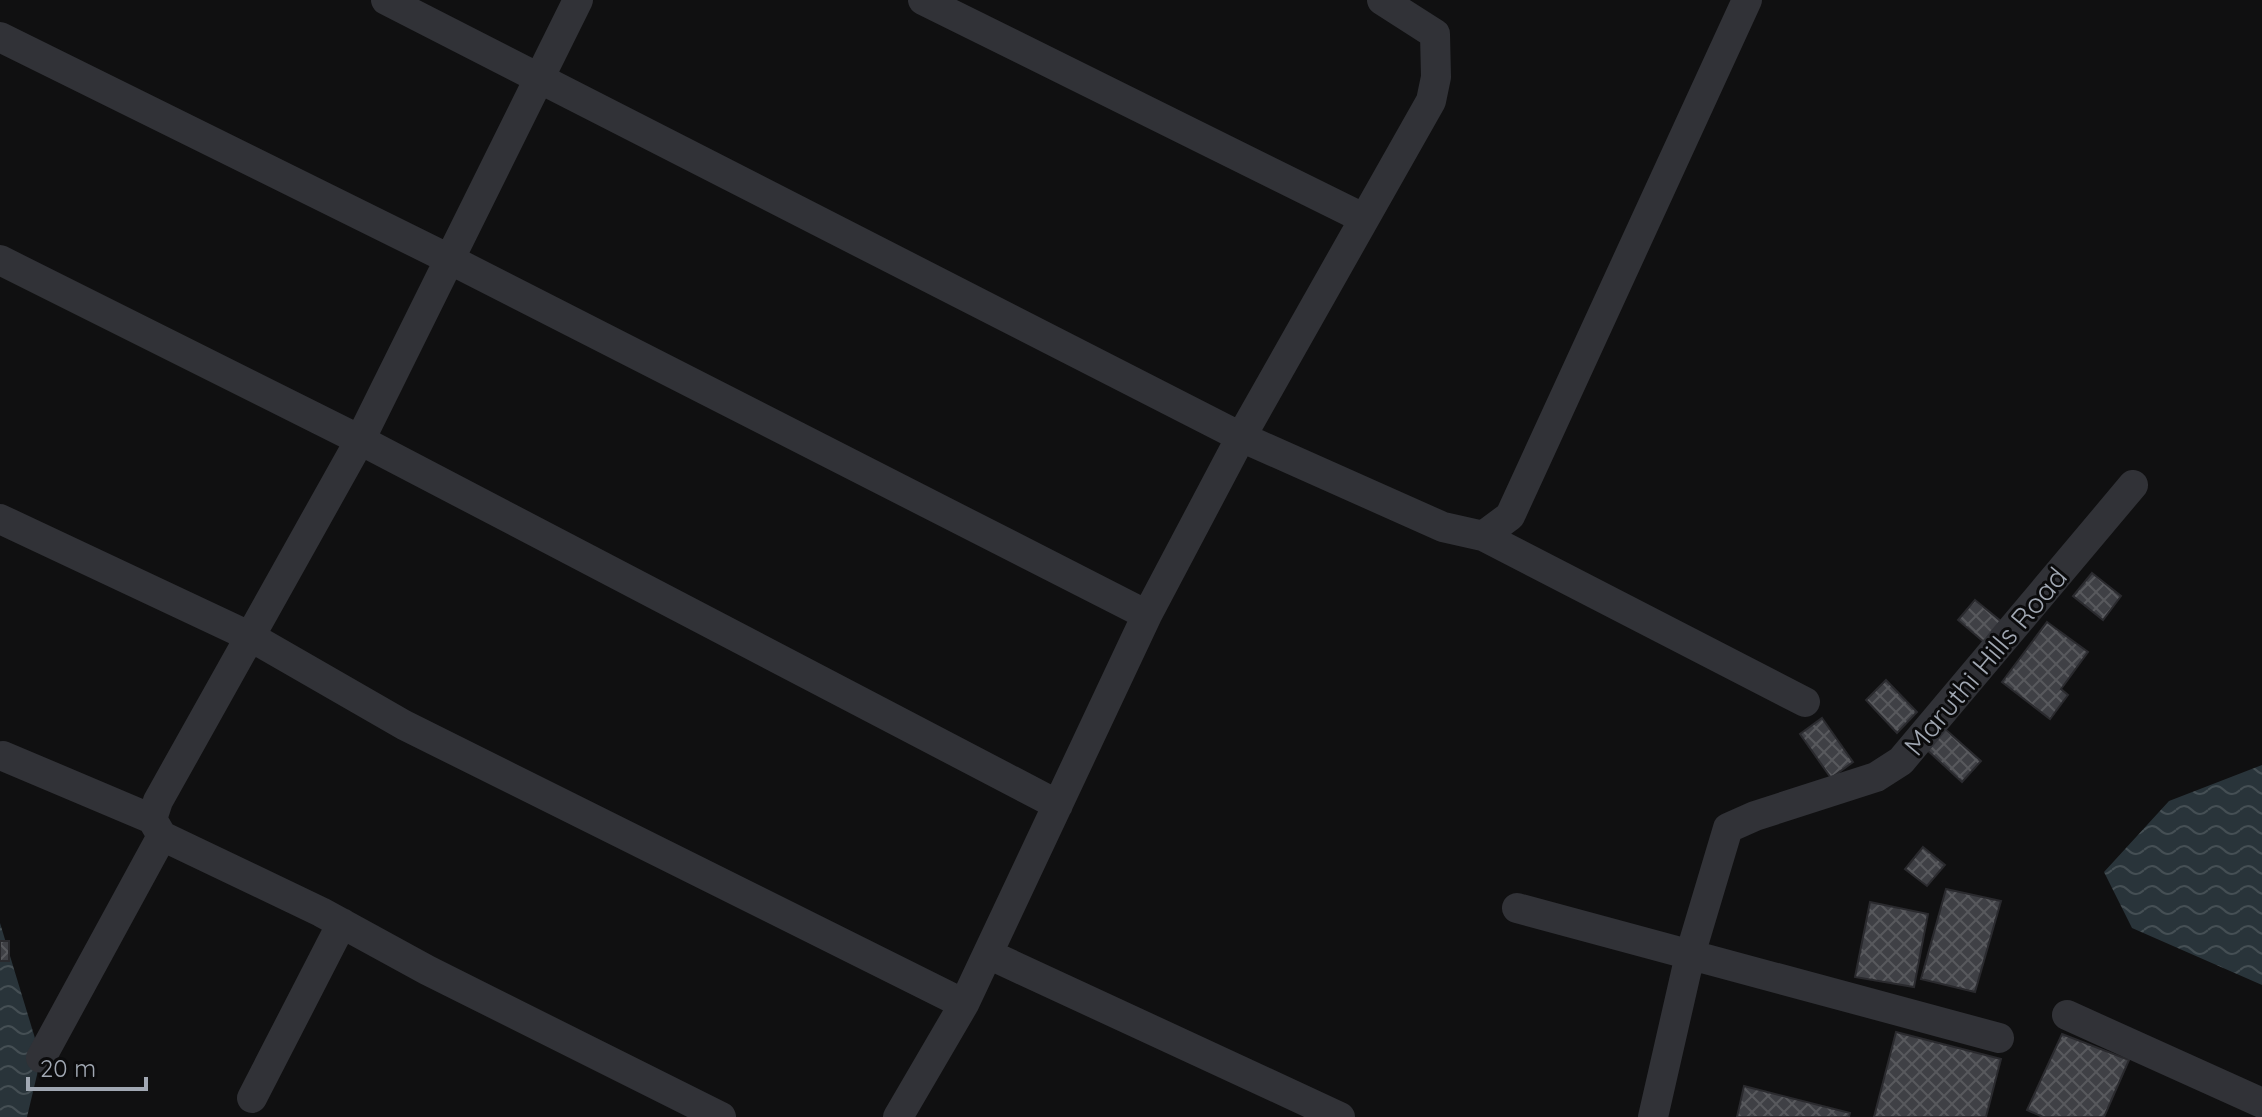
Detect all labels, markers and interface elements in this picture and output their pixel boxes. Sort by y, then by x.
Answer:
street label: Maruthi Hills Road [1896,560,2074,762]
scale bar [28,1041,146,1091]
text: 20 m [40,1053,96,1083]

